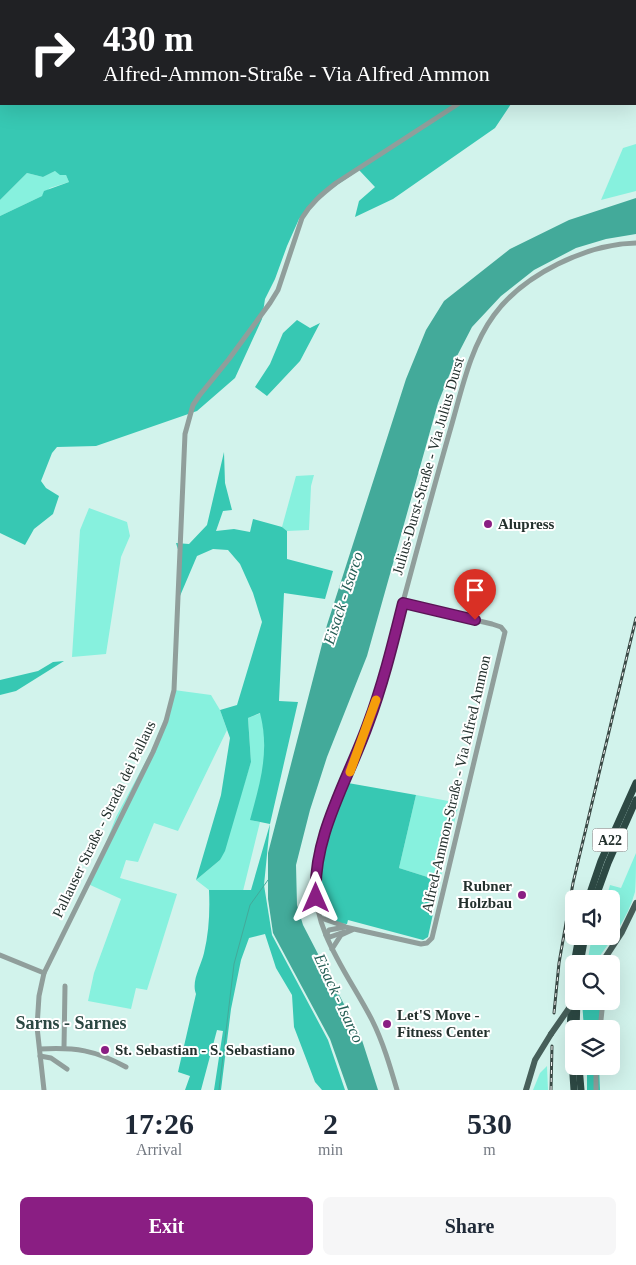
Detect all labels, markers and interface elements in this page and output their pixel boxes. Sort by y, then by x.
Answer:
icon: right [20,20,85,85]
text: 430 m [103,20,193,59]
text: Alfred-Ammon-Straße - Via Alfred Ammon [103,61,490,86]
street label: Julius-Durst-Straße - Via Julius Durst [389,355,467,577]
place label: Alupress [498,516,555,532]
marker: Alupress [482,518,494,530]
water label: Eisack - Isarco [320,550,366,647]
pin [454,569,496,620]
icon: arrive [461,576,489,604]
street label: Alfred-Ammon-Straße - Via Alfred Ammon [419,653,494,914]
street label: Pallauser Straße - Strada dei Pallaus [49,718,159,920]
road number: A22 [592,828,628,852]
position arrow [289,871,341,923]
place label: Rubner Holzbau [458,878,512,911]
marker: Rubner Holzbau [516,889,528,901]
map controls [565,890,620,1075]
button: sound [565,890,620,945]
water label: Eisack - Isarco [311,950,367,1045]
button: search [565,955,620,1010]
place label: Let'S Move - Fitness Center [397,1007,490,1040]
district label: Sarns - Sarnes [15,1013,127,1033]
marker: Let'S Move - Fitness Center [381,1018,393,1030]
button: layers [565,1020,620,1075]
place label: St. Sebastian - S. Sebastiano [115,1042,295,1058]
marker: St. Sebastian - S. Sebastiano [99,1044,111,1056]
text: 17:26 [124,1107,194,1140]
text: 2 [323,1107,338,1140]
text: 530 [467,1107,512,1140]
text: Arrival [136,1141,182,1158]
text: min [318,1141,343,1158]
text: m [483,1141,496,1158]
button: Exit [20,1197,313,1255]
button: Share [323,1197,616,1255]

